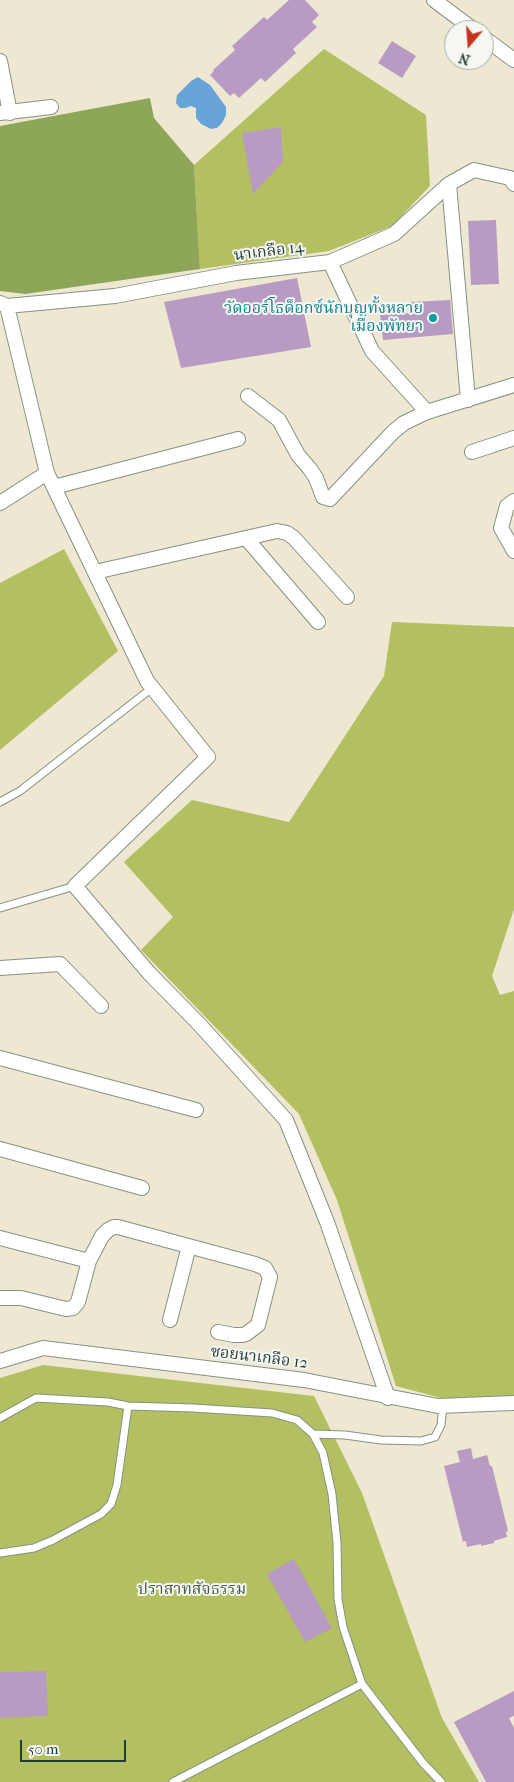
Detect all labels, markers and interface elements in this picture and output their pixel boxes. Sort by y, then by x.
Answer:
north arrow [444,20,494,70]
text: N [457,49,472,69]
street label: นาเกลือ 14 [233,238,305,266]
place label: วัดออร์โธด็อกซ์นักบุญทั้งหลาย เมืองพัทยา [224,299,423,337]
marker: วัดออร์โธด็อกซ์นักบุญทั้งหลาย เมืองพัทยา [427,312,439,324]
street label: ซอยนาเกลือ 12 [209,1343,309,1373]
park label: ปราสาทสัจธรรม [138,1580,246,1600]
scale bar [22,1730,129,1762]
text: 50 m [28,1740,58,1758]

